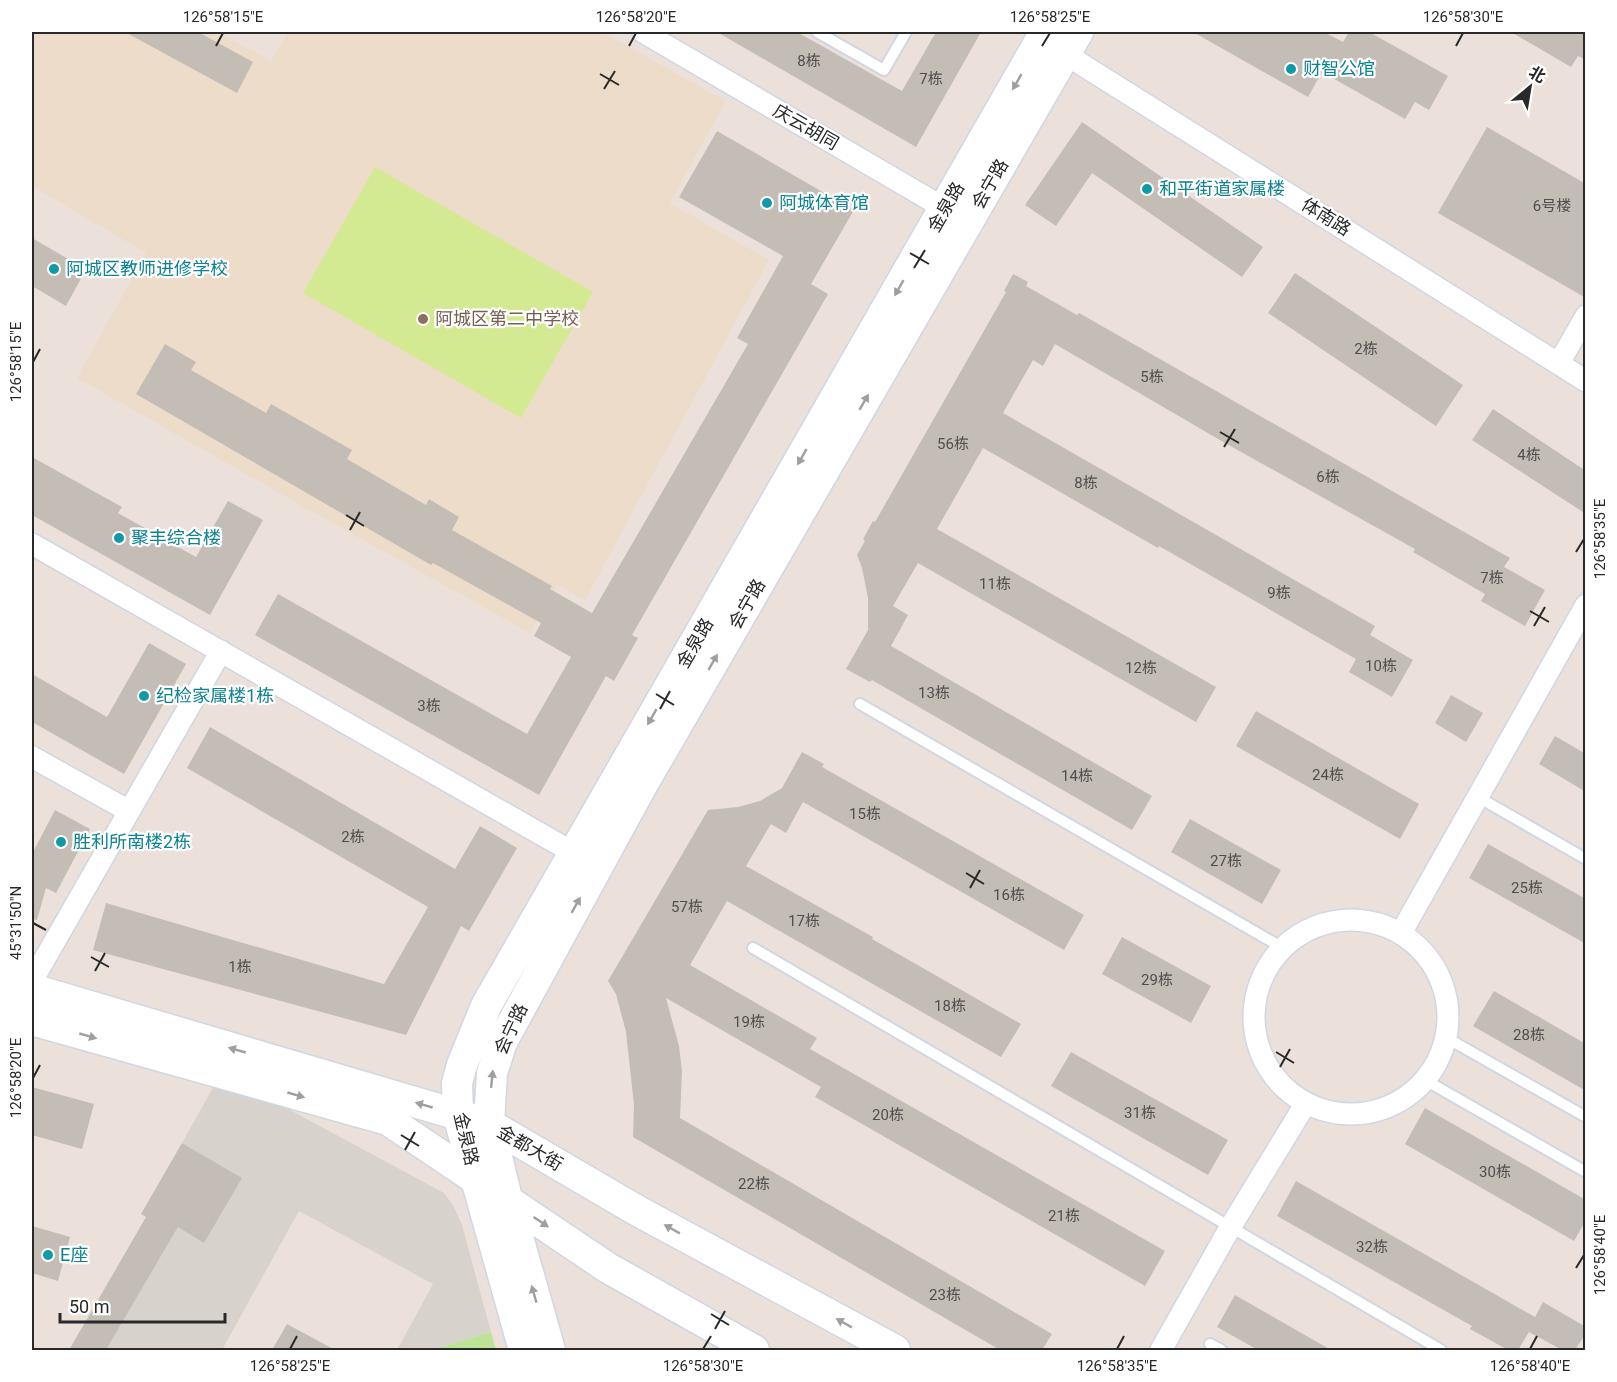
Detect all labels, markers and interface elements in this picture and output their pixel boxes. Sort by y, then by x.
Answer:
text: 126°58'15"E [183,8,264,26]
text: 126°58'20"E [596,8,677,26]
text: 126°58'25"E [1010,8,1091,26]
text: 126°58'30"E [1423,8,1504,26]
house number: 8栋 [797,52,821,70]
north arrow [1500,57,1560,117]
place label: 财智公馆 [1303,58,1375,79]
marker: 财智公馆 [1284,62,1298,76]
text: 北 [1526,62,1549,87]
house number: 7栋 [919,70,943,88]
one-way arrow [1012,74,1022,91]
street label: 庆云胡同 [770,99,843,154]
street label: 会宁路 [967,155,1012,212]
street label: 金泉路 [923,178,968,235]
place label: 和平街道家属楼 [1159,178,1285,199]
marker: 和平街道家属楼 [1140,182,1154,196]
place label: 阿城体育馆 [779,192,869,213]
street label: 体南路 [1298,193,1355,240]
marker: 阿城体育馆 [760,196,774,210]
house number: 6号楼 [1533,197,1571,215]
place label: 阿城区教师进修学校 [66,258,228,279]
marker: 阿城区教师进修学校 [47,262,61,276]
one-way arrow [894,280,904,297]
place label: 阿城区第二中学校 [435,308,579,329]
marker: 阿城区第二中学校 [416,312,430,326]
text: 126°58'15"E [7,321,25,402]
house number: 2栋 [1354,340,1378,358]
house number: 5栋 [1140,368,1164,386]
one-way arrow [859,393,869,410]
house number: 56栋 [937,435,969,453]
house number: 4栋 [1517,446,1541,464]
one-way arrow [797,449,807,466]
house number: 6栋 [1316,468,1340,486]
house number: 8栋 [1074,474,1098,492]
text: 126°58'35"E [1591,498,1609,579]
place label: 聚丰综合楼 [131,527,221,548]
marker: 聚丰综合楼 [112,531,126,545]
house number: 7栋 [1480,569,1504,587]
street label: 会宁路 [724,575,769,632]
house number: 11栋 [979,575,1011,593]
house number: 9栋 [1267,584,1291,602]
street label: 金泉路 [672,614,717,671]
one-way arrow [708,654,719,670]
house number: 10栋 [1365,657,1397,675]
house number: 12栋 [1125,659,1157,677]
house number: 13栋 [918,684,950,702]
place label: 纪检家属楼1栋 [156,685,274,706]
marker: 纪检家属楼1栋 [137,689,151,703]
house number: 3栋 [417,697,441,715]
one-way arrow [647,709,657,726]
house number: 24栋 [1312,766,1344,784]
house number: 14栋 [1061,767,1093,785]
house number: 15栋 [849,805,881,823]
house number: 2栋 [341,828,365,846]
place label: 胜利所南楼2栋 [73,831,191,852]
marker: 胜利所南楼2栋 [54,835,68,849]
house number: 27栋 [1210,852,1242,870]
house number: 25栋 [1511,879,1543,897]
text: 45°31'50"N [7,886,25,960]
house number: 16栋 [993,886,1025,904]
one-way arrow [571,896,581,913]
house number: 57栋 [671,898,703,916]
house number: 17栋 [788,912,820,930]
house number: 1栋 [228,958,252,976]
house number: 29栋 [1141,971,1173,989]
house number: 18栋 [934,997,966,1015]
street label: 会宁路 [490,1000,531,1058]
house number: 19栋 [733,1013,765,1031]
house number: 28栋 [1513,1026,1545,1044]
one-way arrow [79,1032,97,1041]
text: 126°58'20"E [7,1037,25,1118]
one-way arrow [228,1045,246,1054]
one-way arrow [487,1070,497,1089]
one-way arrow [287,1090,305,1100]
one-way arrow [415,1100,433,1109]
house number: 31栋 [1124,1104,1156,1122]
house number: 20栋 [872,1106,904,1124]
street label: 金泉路 [450,1110,483,1168]
street label: 金都大街 [494,1120,567,1175]
house number: 30栋 [1479,1163,1511,1181]
house number: 22栋 [738,1175,770,1193]
house number: 21栋 [1048,1207,1080,1225]
text: 126°58'40"E [1591,1214,1609,1295]
one-way arrow [532,1216,548,1228]
one-way arrow [664,1224,681,1234]
house number: 32栋 [1356,1238,1388,1256]
place label: E座 [60,1244,88,1265]
marker: E座 [41,1248,55,1262]
one-way arrow [529,1285,538,1303]
scale bar [60,1286,225,1324]
house number: 23栋 [929,1286,961,1304]
text: 50 m [69,1296,109,1317]
one-way arrow [835,1318,852,1328]
text: 126°58'25"E [250,1357,331,1375]
text: 126°58'30"E [663,1357,744,1375]
text: 126°58'35"E [1077,1357,1158,1375]
text: 126°58'40"E [1490,1357,1571,1375]

